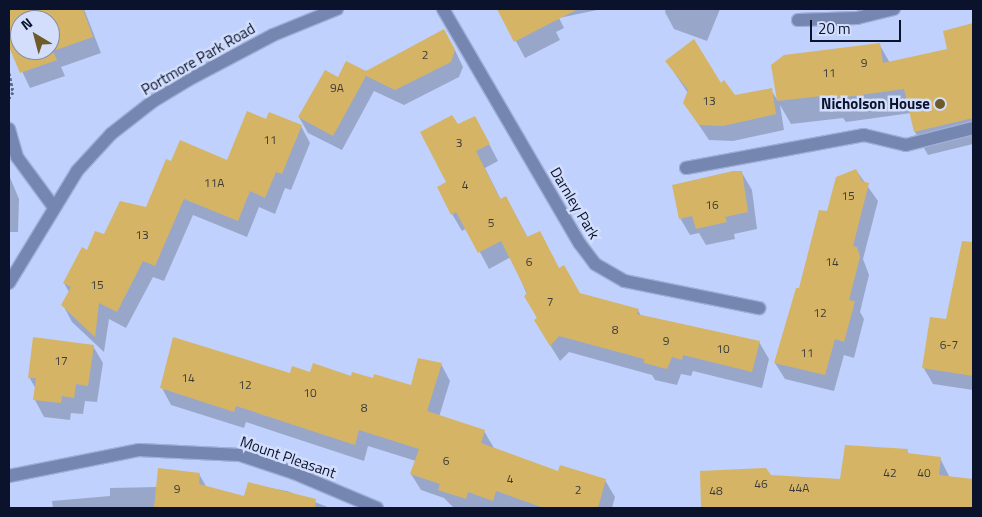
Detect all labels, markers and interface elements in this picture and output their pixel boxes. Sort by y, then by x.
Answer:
north arrow [10,10,60,60]
scale bar [812,10,903,42]
text: N [16,12,36,35]
text: 20 m [818,17,851,40]
street label: Portmore Park Road [138,19,258,99]
house number: 2 [422,48,428,62]
house number: 9 [861,56,867,70]
house number: 11 [822,66,836,80]
house number: 9A [330,81,344,95]
house number: 13 [702,94,716,108]
place label: Nicholson House [821,95,930,113]
marker: Nicholson House [934,98,946,110]
house number: 11 [263,133,277,147]
house number: 3 [456,136,462,150]
street label: Darnley Park [547,164,603,242]
house number: 11A [204,176,224,190]
house number: 4 [462,178,468,192]
house number: 15 [841,189,855,203]
house number: 16 [705,198,719,212]
house number: 5 [488,216,494,230]
house number: 13 [135,228,149,242]
house number: 6 [526,255,532,269]
house number: 14 [825,255,839,269]
house number: 15 [90,278,104,292]
house number: 7 [547,295,553,309]
house number: 12 [813,306,827,320]
house number: 8 [612,323,618,337]
house number: 9 [663,334,669,348]
house number: 6-7 [940,338,958,352]
house number: 10 [716,342,730,356]
house number: 11 [800,346,814,360]
house number: 17 [54,354,68,368]
house number: 14 [181,371,195,385]
house number: 12 [238,378,252,392]
house number: 10 [303,386,317,400]
house number: 8 [361,401,367,415]
street label: Mount Pleasant [238,432,338,482]
house number: 6 [443,454,449,468]
house number: 42 [883,466,897,480]
house number: 40 [917,466,931,480]
house number: 4 [507,472,513,486]
house number: 46 [754,477,768,491]
house number: 44A [789,481,809,495]
house number: 9 [174,482,180,496]
house number: 2 [575,483,581,497]
house number: 48 [709,484,723,498]

